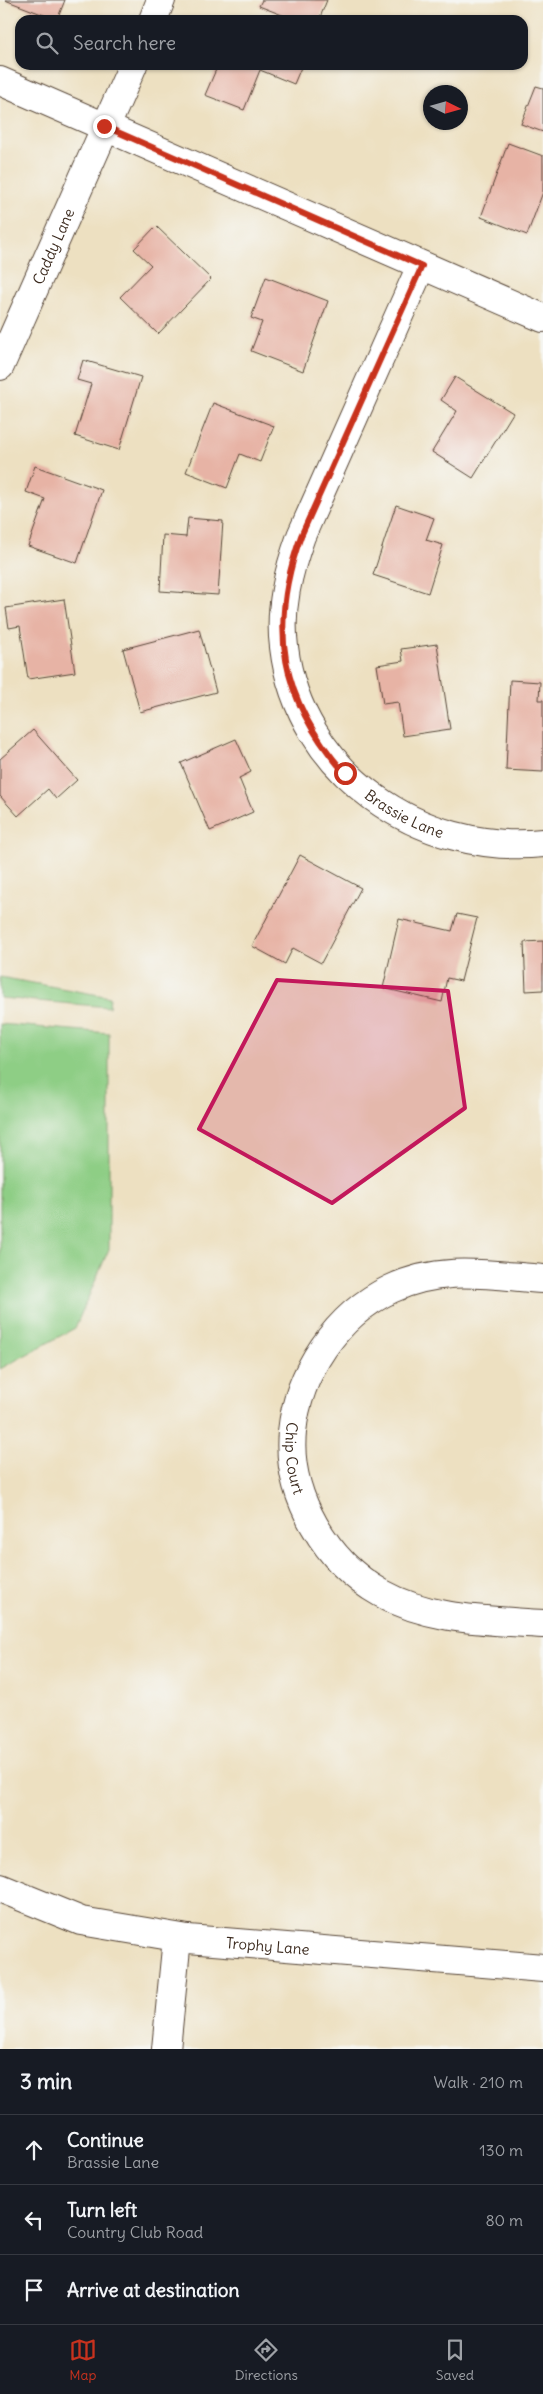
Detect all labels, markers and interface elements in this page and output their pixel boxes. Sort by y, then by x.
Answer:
search box [15,15,528,70]
icon: search [33,29,61,57]
text: Search here [73,31,176,55]
north arrow [423,85,468,130]
route end [93,115,116,138]
street label: Caddy Lane [28,205,78,287]
route start [334,762,357,785]
street label: Brassie Lane [361,785,446,842]
street label: Chip Court [282,1421,309,1496]
street label: Trophy Lane [225,1933,310,1958]
text: 3 min [20,2068,72,2095]
text: Walk · 210 m [433,2072,523,2092]
text: Continue [67,2128,144,2152]
icon: ahead [20,2136,48,2164]
text: 130 m [479,2140,523,2160]
text: Brassie Lane [67,2152,159,2172]
text: Turn left [67,2198,137,2222]
icon: left [20,2206,48,2234]
text: 80 m [485,2210,523,2230]
text: Country Club Road [67,2222,203,2242]
icon: arrive [20,2276,48,2304]
text: Arrive at destination [67,2278,240,2302]
tab: Map [69,2336,97,2384]
tab: Directions [235,2336,298,2384]
tab: Saved [436,2336,474,2384]

